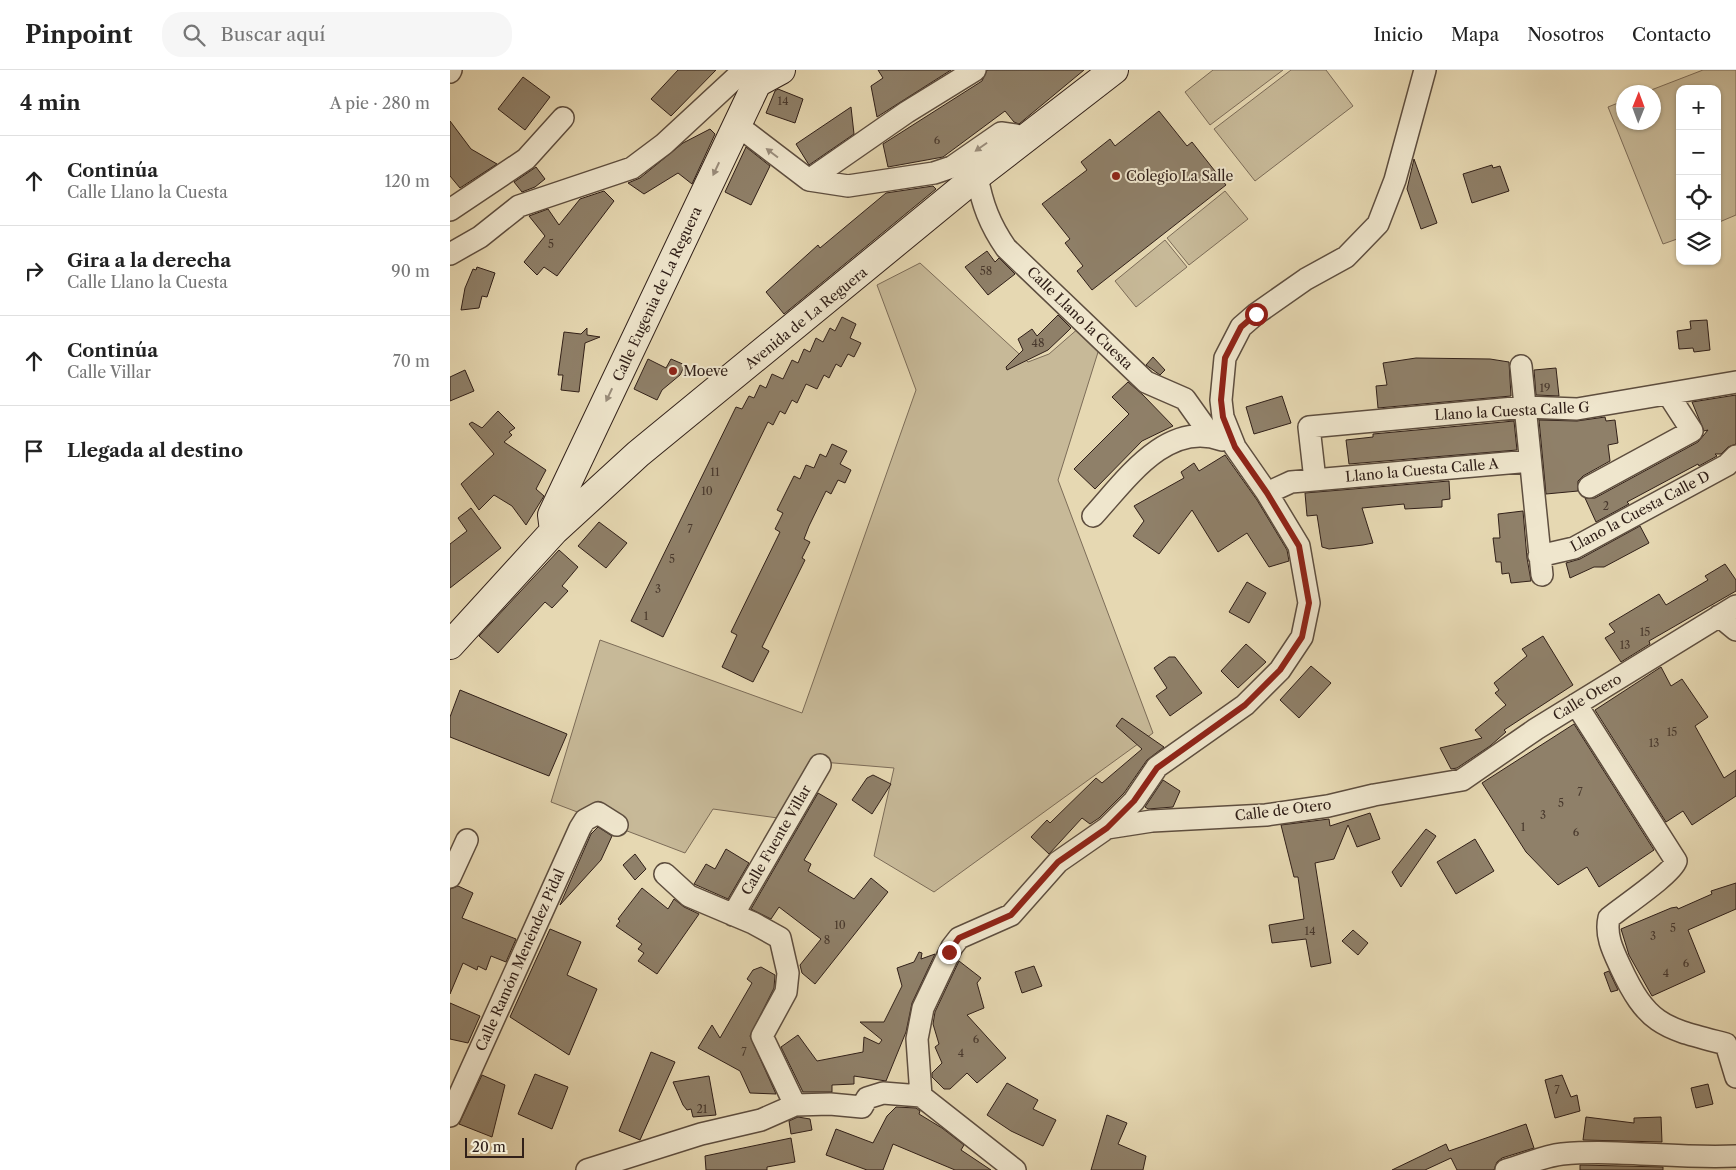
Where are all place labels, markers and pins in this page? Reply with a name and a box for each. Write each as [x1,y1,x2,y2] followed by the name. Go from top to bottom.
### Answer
[1126,167,1233,185] place label: Colegio La Salle
[1110,170,1122,182] marker: Colegio La Salle
[683,362,728,380] place label: Moeve
[667,365,679,377] marker: Moeve

